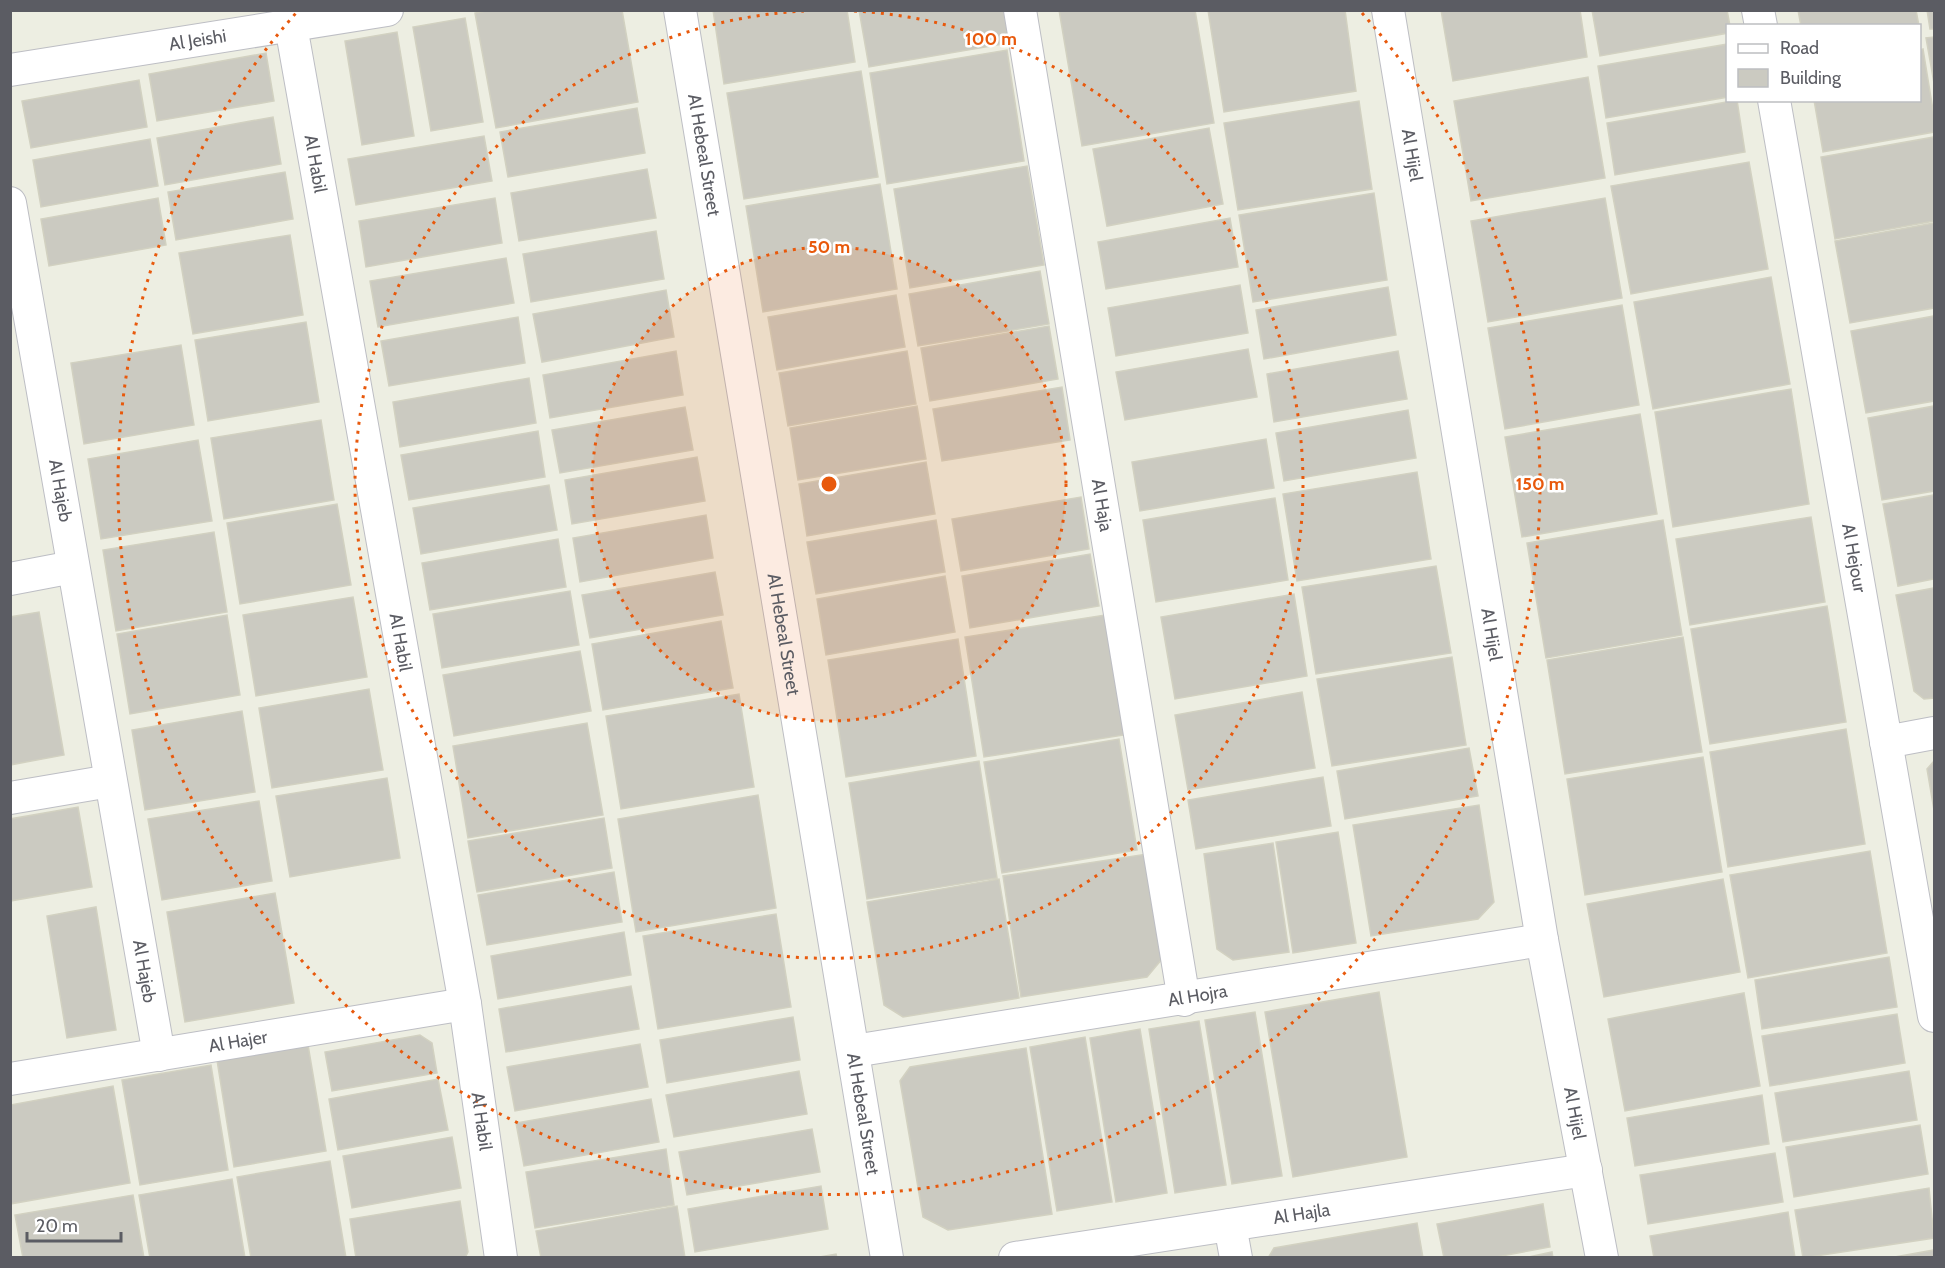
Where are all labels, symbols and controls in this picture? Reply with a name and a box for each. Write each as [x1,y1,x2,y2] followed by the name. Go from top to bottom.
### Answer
[1726,24,1921,102] legend
[167,25,228,56] street label: Al Jeishi
[965,28,1017,50] text: 100 m
[1780,37,1819,59] text: Road
[1780,67,1842,89] text: Building
[683,92,725,218] street label: Al Hebeal Street
[1397,127,1427,184] street label: Al Hijel
[300,133,332,195] street label: Al Habil
[808,236,850,258] text: 50 m
[44,457,77,524] street label: Al Hajeb
[1516,473,1564,495] text: 150 m
[819,474,839,494] centre of rings
[1087,477,1117,534] street label: Al Haja
[1837,522,1871,595] street label: Al Hejour
[763,572,805,697] street label: Al Hebeal Street
[1476,607,1507,663] street label: Al Hijel
[385,612,417,674] street label: Al Habil
[128,938,161,1005] street label: Al Hajeb
[1166,980,1229,1011] street label: Al Hojra
[207,1026,269,1057] street label: Al Hajer
[842,1051,884,1177] street label: Al Hebeal Street
[1559,1085,1591,1142] street label: Al Hijel
[467,1091,497,1153] street label: Al Habil
[1272,1199,1332,1229] street label: Al Hajla
[27,1205,122,1243] scale bar
[36,1215,78,1237] text: 20 m

